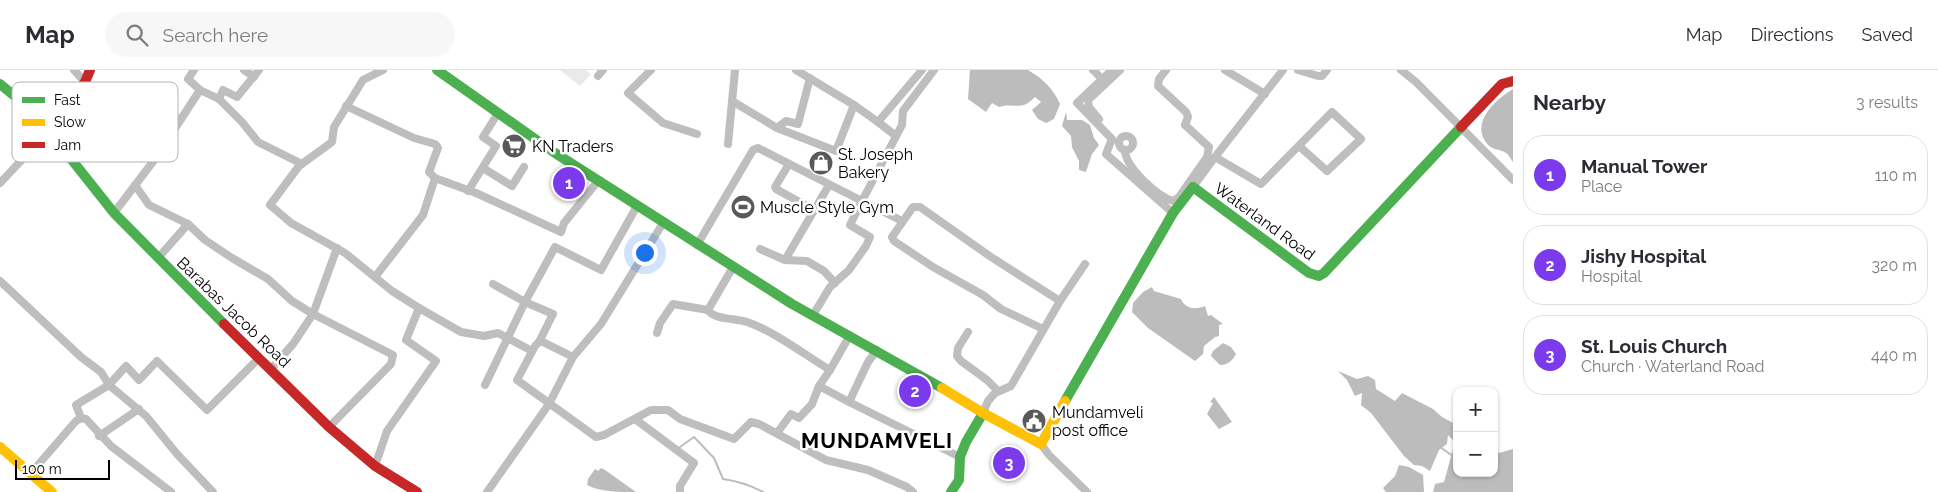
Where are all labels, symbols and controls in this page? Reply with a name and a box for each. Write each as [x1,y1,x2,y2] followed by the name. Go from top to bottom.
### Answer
[105,12,455,57] search box
[25,20,75,49] text: Map
[123,21,151,49] icon: search
[163,24,268,46] text: Search here
[1686,24,1722,45] text: Map
[1750,24,1834,45] text: Directions
[1862,24,1913,45] text: Saved
[12,82,178,162] legend
[1533,90,1606,115] text: Nearby
[54,92,81,108] text: Fast
[1856,93,1918,112] text: 3 results
[54,114,86,130] text: Slow
[501,133,527,159] supermarket icon: KN Traders
[54,137,81,153] text: Jam
[532,137,614,156] place label: KN Traders
[838,145,913,182] place label: St. Joseph Bakery
[808,150,834,176] shop icon: St. Joseph Bakery
[1581,155,1707,177] text: Manual Tower
[553,164,585,202] pin: 1
[1546,166,1554,185] text: 1
[1875,166,1917,185] text: 110 m
[1581,177,1622,196] text: Place
[1211,179,1319,264] street label: Waterland Road
[730,194,756,220] sports icon: Muscle Style Gym
[760,198,894,217] place label: Muscle Style Gym
[632,240,658,266] your location
[1581,245,1706,267] text: Jishy Hospital
[173,253,294,371] street label: Barabas Jacob Road
[1545,256,1555,275] text: 2
[1872,256,1917,275] text: 320 m
[1581,267,1642,286] text: Hospital
[1581,335,1727,357] text: St. Louis Church
[1546,346,1554,365] text: 3
[1871,346,1917,365] text: 440 m
[1581,357,1765,376] text: Church · Waterland Road
[899,372,931,410] pin: 2
[1453,387,1498,477] map controls
[1453,387,1498,432] button: +
[1052,403,1144,440] place label: Mundamveli post office
[1021,408,1047,434] public building icon: Mundamveli post office
[801,428,953,453] district label: MUNDAMVELI
[1453,432,1498,477] button: −
[993,444,1025,482] pin: 3
[15,457,110,480] scale bar
[22,461,62,477] text: 100 m

